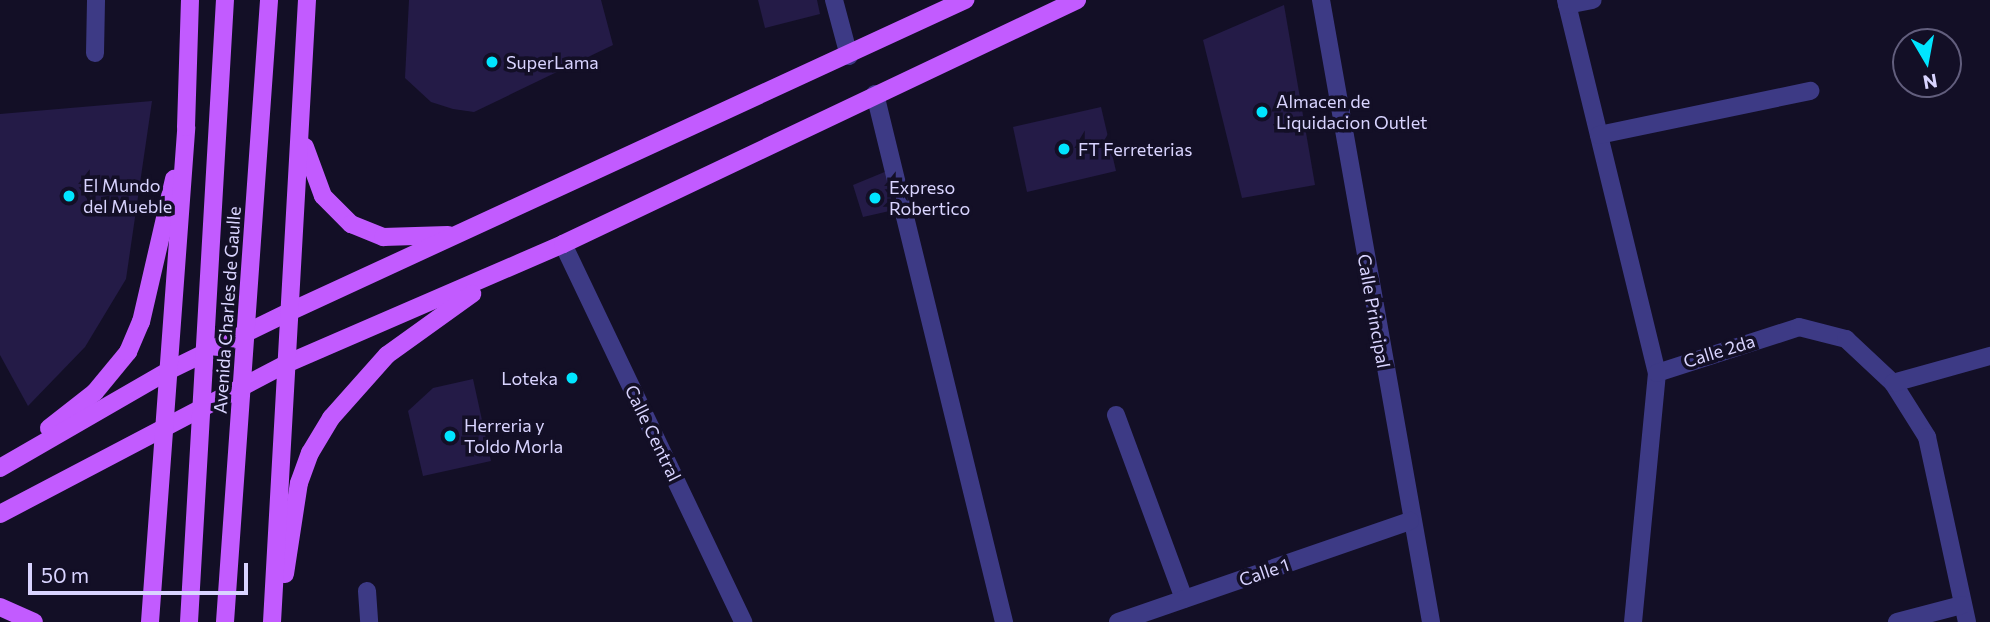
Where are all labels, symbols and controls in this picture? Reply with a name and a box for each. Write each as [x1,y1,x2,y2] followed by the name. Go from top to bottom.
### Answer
[1892,28,1962,98] north arrow
[506,51,599,73] place label: SuperLama
[484,54,500,70] marker: SuperLama
[1921,70,1939,95] text: N
[1276,91,1427,134] place label: Almacen de Liquidacion Outlet
[1254,104,1270,120] marker: Almacen de Liquidacion Outlet
[1078,138,1192,160] place label: FT Ferreterias
[1056,141,1072,157] marker: FT Ferreterias
[83,175,172,218] place label: El Mundo del Mueble
[889,177,970,220] place label: Expreso Robertico
[61,188,77,204] marker: El Mundo del Mueble
[867,190,883,206] marker: Expreso Robertico
[209,206,245,414] street label: Avenida Charles de Gaulle
[1353,252,1395,370] street label: Calle Principal
[1681,330,1757,372] street label: Calle 2da
[501,367,558,389] place label: Loteka
[564,370,580,386] marker: Loteka
[620,381,686,485] street label: Calle Central
[464,415,563,458] place label: Herreria y Toldo Morla
[442,428,458,444] marker: Herreria y Toldo Morla
[32,548,252,592] scale bar
[1236,553,1292,591] street label: Calle 1
[41,562,89,587] text: 50 m

